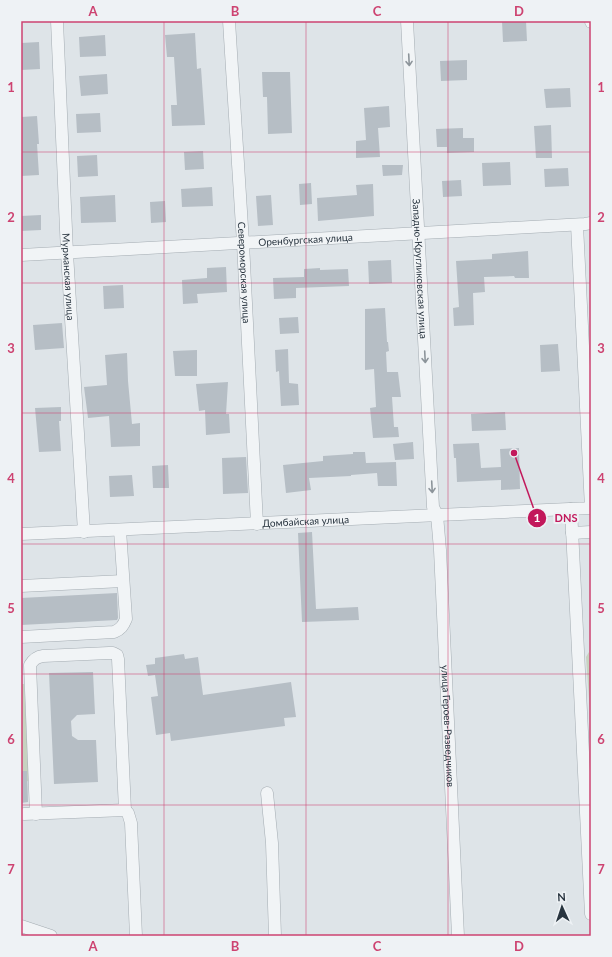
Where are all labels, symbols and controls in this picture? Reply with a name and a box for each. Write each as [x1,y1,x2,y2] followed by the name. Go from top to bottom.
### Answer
[87,3,98,19] text: A
[231,3,240,19] text: B
[373,3,382,19] text: C
[514,3,524,19] text: D
[405,53,413,66] one-way arrow
[7,79,15,95] text: 1
[597,79,605,95] text: 1
[411,198,430,339] street label: Западно-Кругликовская улица
[7,209,15,225] text: 2
[597,209,605,225] text: 2
[236,221,253,324] street label: Североморская улица
[258,231,353,248] street label: Оренбургская улица
[60,233,77,321] street label: Мурманская улица
[7,340,15,356] text: 3
[597,340,605,356] text: 3
[422,351,429,364] one-way arrow
[7,470,15,486] text: 4
[597,470,605,486] text: 4
[429,480,436,493] one-way arrow
[527,507,586,530] callout: DNS
[534,510,541,525] text: 1
[555,511,577,524] text: DNS
[262,513,349,529] street label: Домбайская улица
[7,600,15,616] text: 5
[597,600,605,616] text: 5
[439,665,457,787] street label: улица Героев-Разведчиков
[7,731,15,747] text: 6
[597,731,605,747] text: 6
[7,861,15,877] text: 7
[597,861,605,877] text: 7
[542,887,582,927] north arrow
[557,890,566,903] text: N
[87,938,98,954] text: A
[231,938,240,954] text: B
[373,938,382,954] text: C
[514,938,524,954] text: D

